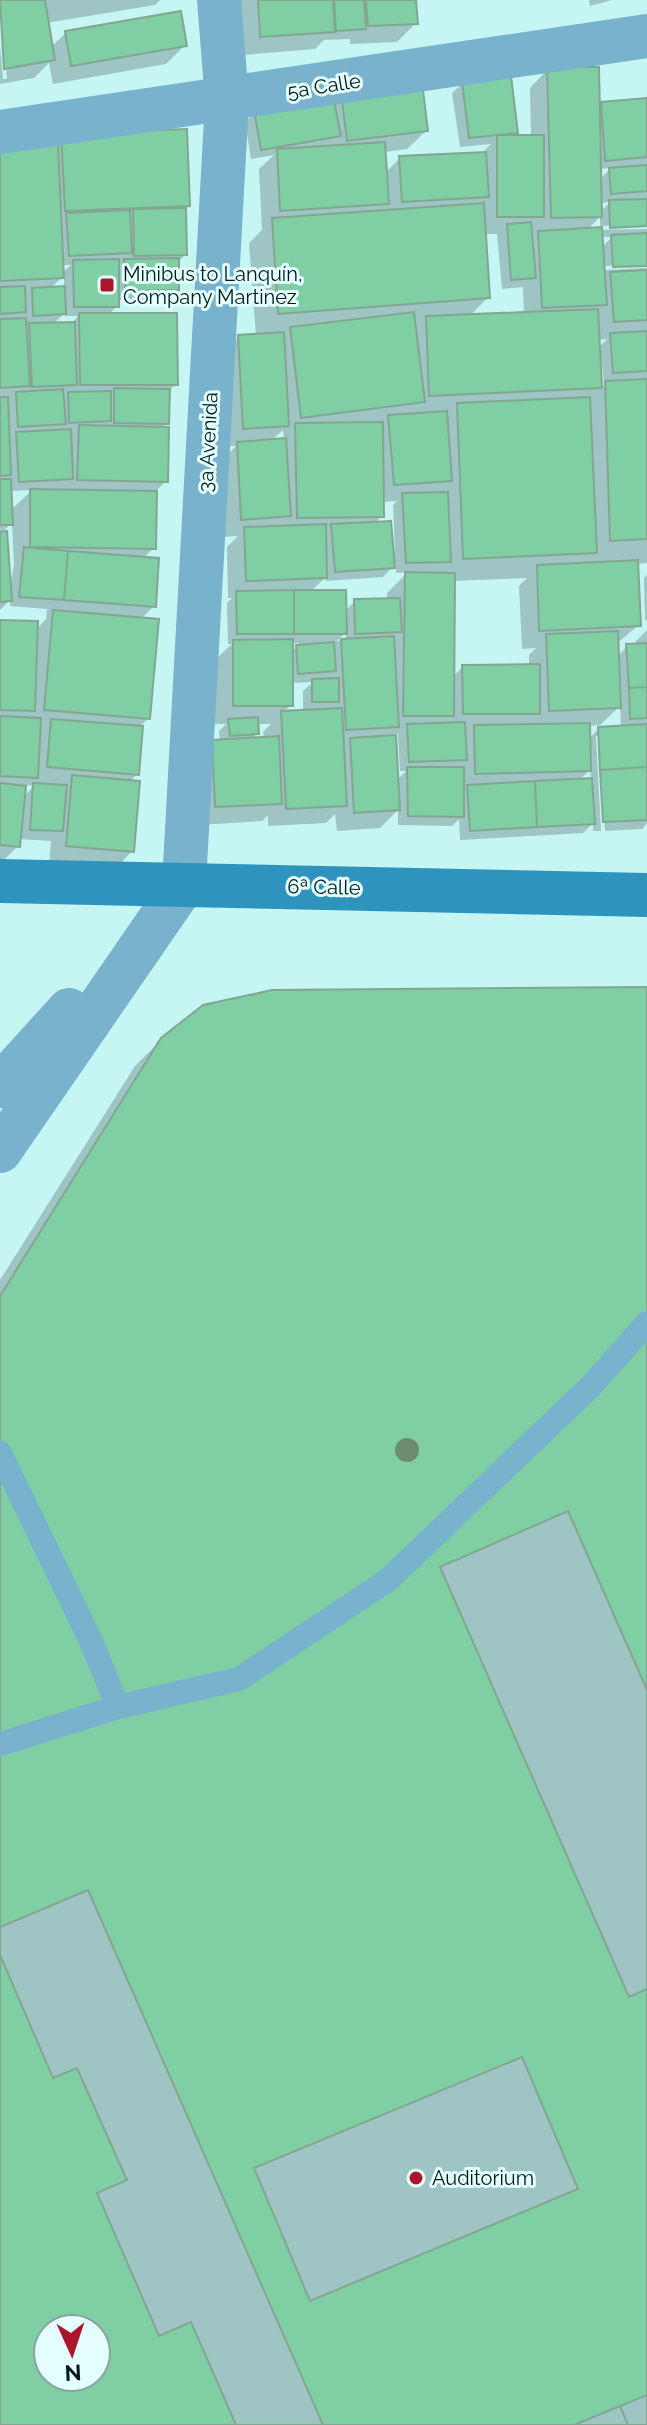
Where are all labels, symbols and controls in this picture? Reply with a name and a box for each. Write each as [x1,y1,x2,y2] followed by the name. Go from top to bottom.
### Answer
[286,68,363,104] street label: 5a Calle
[123,262,302,309] place label: Minibus to Lanquín, Company Martinez
[98,276,116,294] marker: Minibus to Lanquín, Company Martinez
[193,391,223,493] street label: 3a Avenida
[287,874,361,900] street label: 6ª Calle
[432,2166,534,2190] place label: Auditorium
[407,2169,425,2187] marker: Auditorium
[32,2313,112,2393] north arrow
[64,2360,82,2386] text: N

